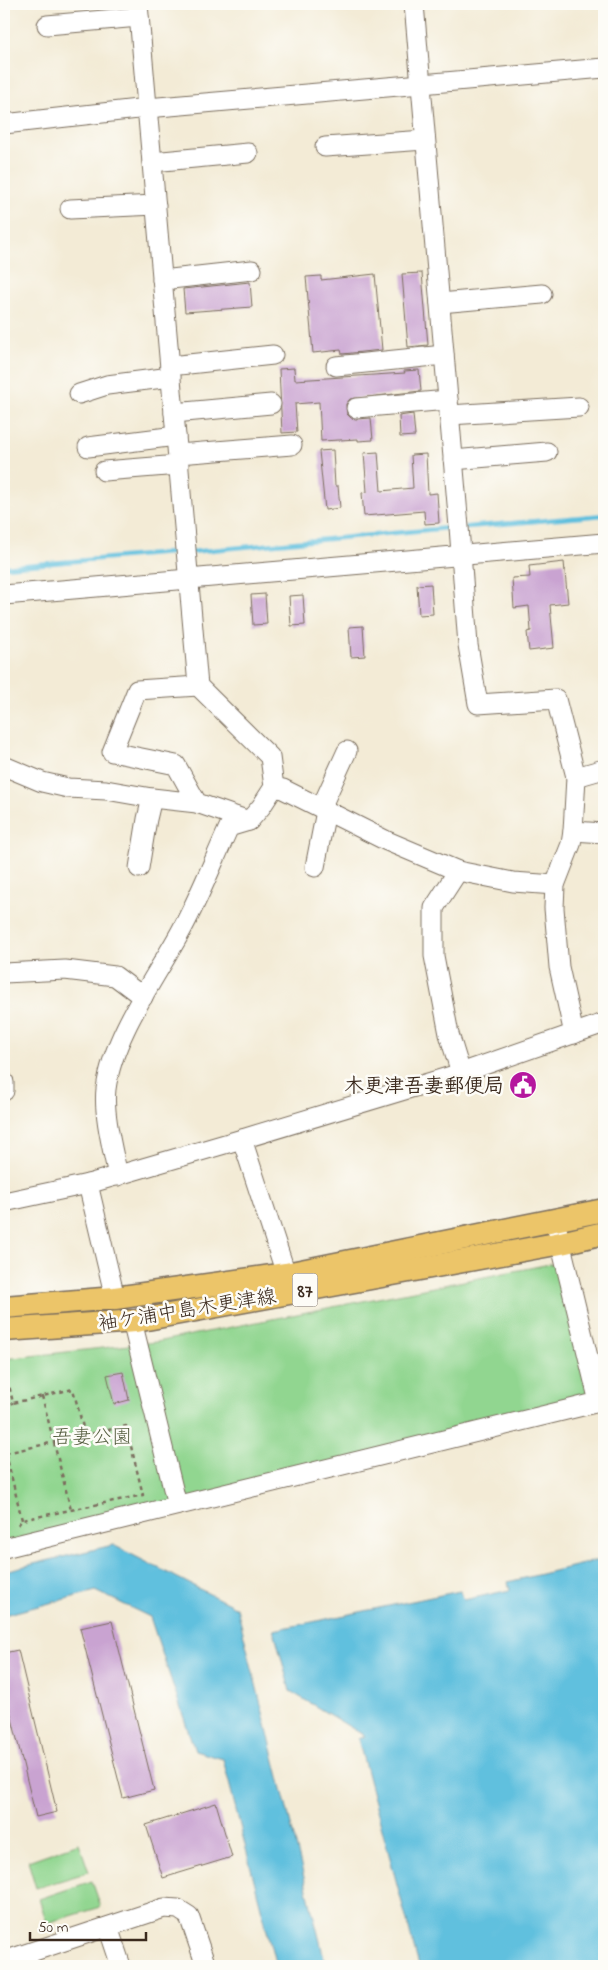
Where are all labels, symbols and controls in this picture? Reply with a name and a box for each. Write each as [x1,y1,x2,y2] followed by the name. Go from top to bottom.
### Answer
[508,1070,538,1100] public building icon: 木更津吾妻郵便局
[344,1073,504,1102] place label: 木更津吾妻郵便局
[292,1274,318,1306] road number: 87
[96,1283,279,1340] street label: 袖ケ浦中島木更津線
[52,1424,132,1453] park label: 吾妻公園
[30,1910,146,1942] scale bar
[38,1917,69,1939] text: 50 m

